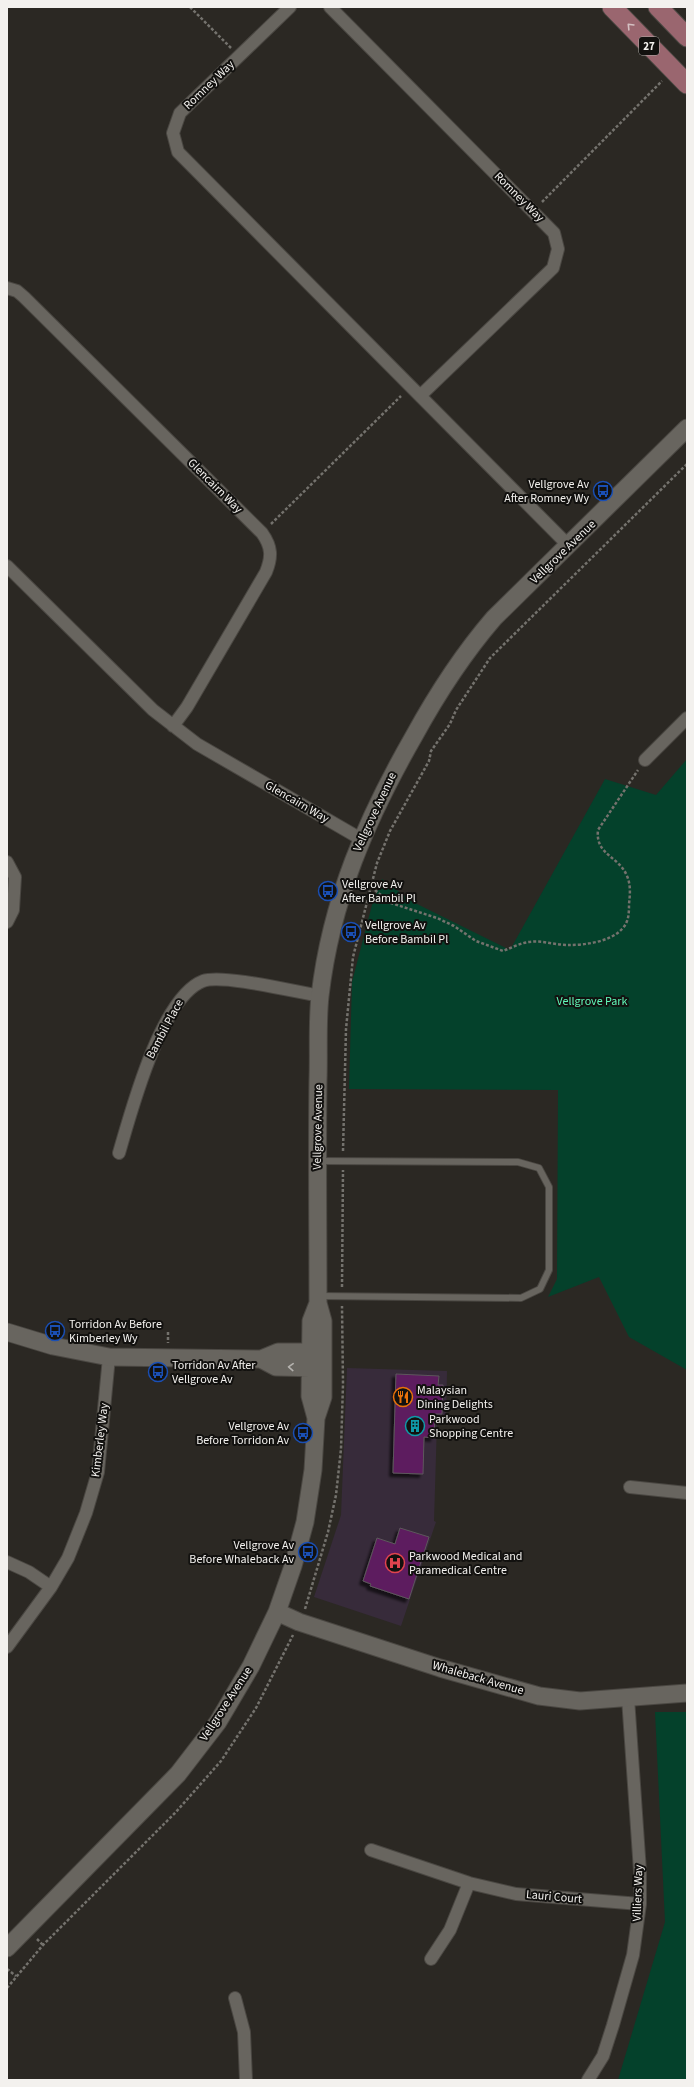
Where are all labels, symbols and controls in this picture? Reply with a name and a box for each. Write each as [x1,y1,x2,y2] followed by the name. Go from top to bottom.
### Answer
[627,23,635,31] one-way arrow
[639,37,659,55] road number: 27
[180,56,238,114] street label: Romney Way
[490,168,548,226] street label: Romney Way
[184,455,247,518] street label: Glencairn Way
[504,476,589,507] place label: Vellgrove Av After Romney Wy
[592,480,614,502] bus stop icon: Vellgrove Av After Romney Wy
[526,516,600,588] street label: Vellgrove Avenue
[349,770,401,854] street label: Vellgrove Avenue
[262,777,332,827] street label: Glencairn Way
[342,876,416,907] place label: Vellgrove Av After Bambil Pl
[317,880,339,902] bus stop icon: Vellgrove Av After Bambil Pl
[365,917,448,948] place label: Vellgrove Av Before Bambil Pl
[340,921,362,943] bus stop icon: Vellgrove Av Before Bambil Pl
[557,993,628,1010] park label: Vellgrove Park
[142,996,188,1062] street label: Bambil Place
[309,1084,327,1170] street label: Vellgrove Avenue
[69,1316,162,1347] place label: Torridon Av Before Kimberley Wy
[44,1320,66,1342] bus stop icon: Torridon Av Before Kimberley Wy
[172,1357,256,1388] place label: Torridon Av After Vellgrove Av
[147,1361,169,1383] bus stop icon: Torridon Av After Vellgrove Av
[288,1363,294,1372] one-way arrow
[417,1382,493,1413] place label: Malaysian Dining Delights
[392,1386,414,1408] restaurant icon: Malaysian Dining Delights
[87,1402,113,1478] street label: Kimberley Way
[429,1411,513,1442] place label: Parkwood Shopping Centre
[404,1415,426,1437] building icon: Parkwood Shopping Centre
[196,1418,289,1449] place label: Vellgrove Av Before Torridon Av
[292,1422,314,1444] bus stop icon: Vellgrove Av Before Torridon Av
[189,1537,294,1568] place label: Vellgrove Av Before Whaleback Av
[297,1541,319,1563] bus stop icon: Vellgrove Av Before Whaleback Av
[409,1548,523,1579] place label: Parkwood Medical and Paramedical Centre
[384,1552,406,1574] hospital icon: Parkwood Medical and Paramedical Centre
[430,1657,526,1699] street label: Whaleback Avenue
[196,1663,256,1744] street label: Vellgrove Avenue
[629,1864,647,1922] street label: Villiers Way
[525,1886,583,1908] street label: Lauri Court

